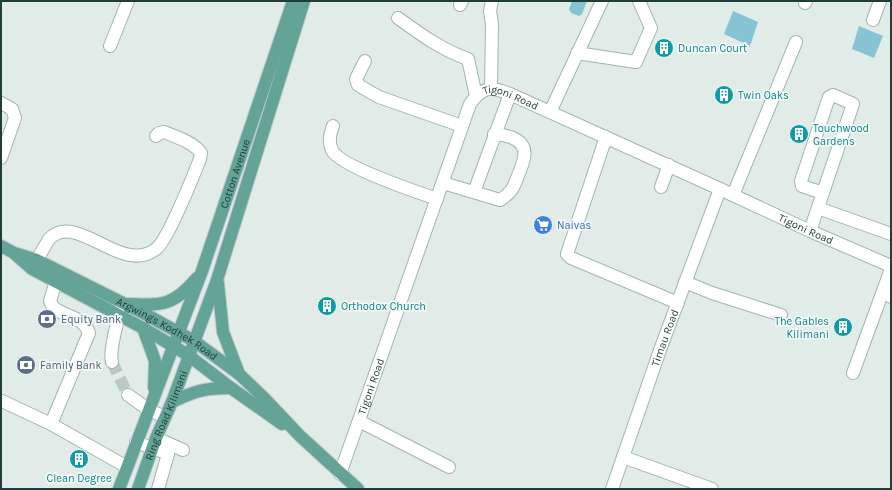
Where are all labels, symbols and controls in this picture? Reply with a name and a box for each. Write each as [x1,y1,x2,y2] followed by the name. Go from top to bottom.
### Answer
[653,37,675,59] building icon: Duncan Court
[678,42,747,55] place label: Duncan Court
[481,83,540,113] street label: Tigoni Road
[713,84,735,106] building icon: Twin Oaks
[738,89,789,102] place label: Twin Oaks
[813,122,869,148] place label: Touchwood Gardens
[788,123,810,145] building icon: Touchwood Gardens
[218,137,253,210] street label: Cotton Avenue
[776,211,835,247] street label: Tigoni Road
[532,214,554,236] supermarket icon: Naivas
[557,219,591,232] place label: Naivas
[114,295,220,363] street label: Argwings Kodhek Road
[316,295,338,317] building icon: Orthodox Church
[341,300,426,313] place label: Orthodox Church
[36,308,58,330] bank icon: Equity Bank
[649,308,682,368] street label: Timau Road
[61,313,121,326] place label: Equity Bank
[774,315,829,341] place label: The Gables Kilimani
[832,316,854,338] building icon: The Gables Kilimani
[15,354,37,376] bank icon: Family Bank
[355,356,387,416] street label: Tigoni Road
[40,359,102,372] place label: Family Bank
[143,368,190,462] street label: Ring Road Kilimani
[68,448,90,470] building icon: Clean Degree
[46,472,112,485] place label: Clean Degree

